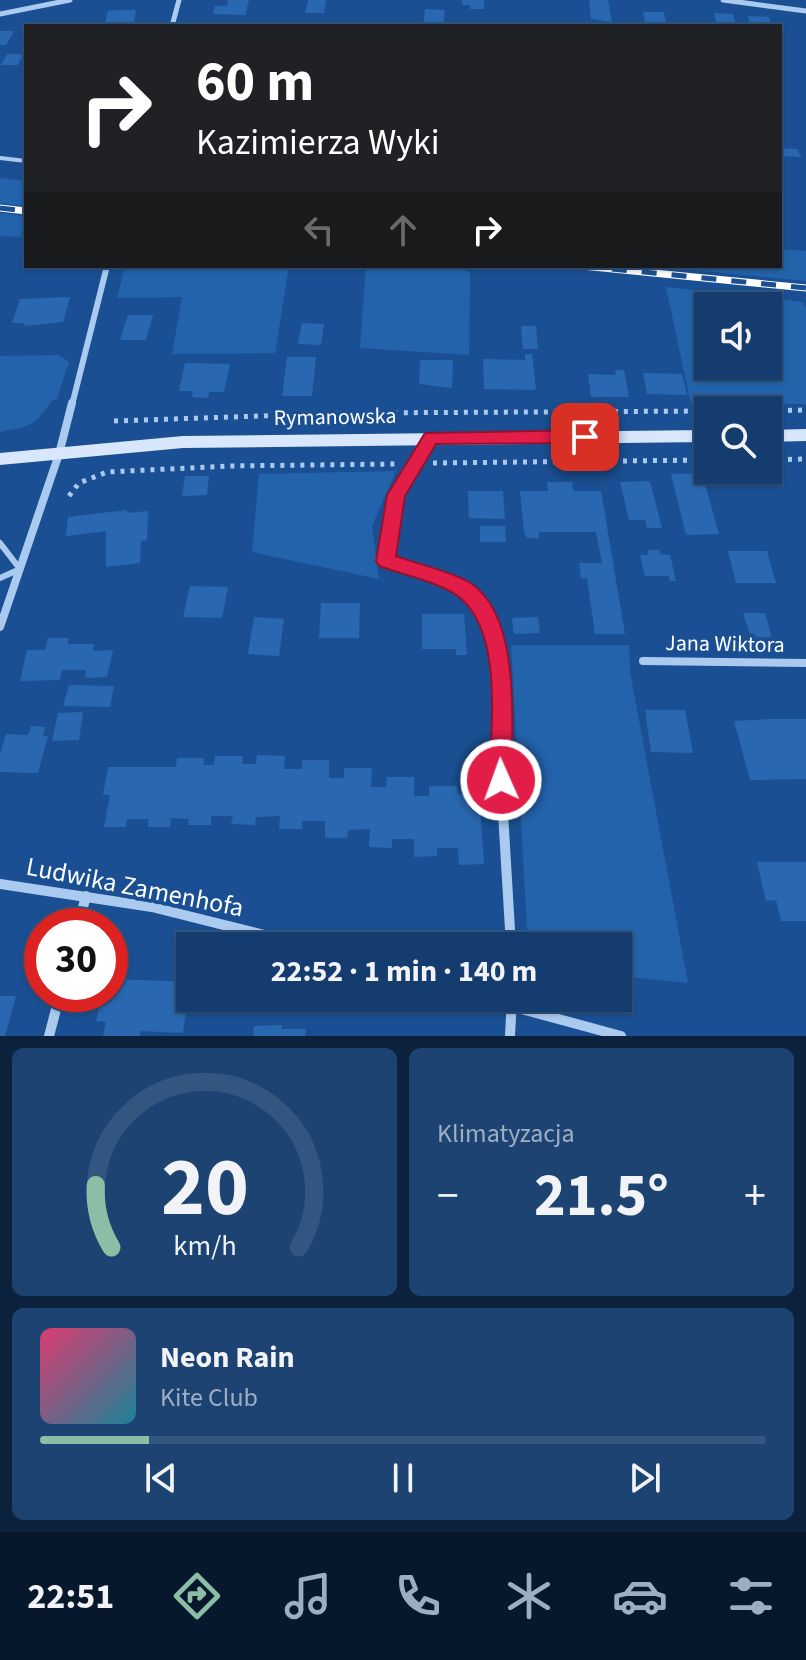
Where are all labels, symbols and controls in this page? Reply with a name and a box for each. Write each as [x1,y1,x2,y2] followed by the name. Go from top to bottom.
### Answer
[196,43,314,122] text: 60 m
[64,56,168,160] icon: right
[196,117,440,168] text: Kazimierza Wyki
[297,208,341,252] icon: left
[381,208,425,252] icon: ahead
[465,208,509,252] icon: right
[694,292,782,484] map controls
[694,292,782,380] button: sound
[694,396,782,484] button: search
[273,400,397,434] street label: Rymanowska
[551,403,619,471] pin
[563,415,607,459] icon: arrive
[665,627,785,661] street label: Jana Wiktora
[459,738,543,822] position arrow
[23,848,247,926] street label: Ludwika Zamenhofa
[24,908,128,1012] speed limit sign: 30
[271,950,537,993] text: 22:52 · 1 min · 140 m
[437,1115,575,1152] text: Klimatyzacja
[161,1129,248,1247] text: 20
[534,1154,669,1239] text: 21.5°
[437,1165,459,1228] text: −
[744,1165,766,1228] text: +
[173,1226,236,1266] text: km/h
[160,1336,295,1379] text: Neon Rain
[160,1379,258,1416] text: Kite Club
[139,1456,183,1500] icon: previous
[381,1456,425,1500] icon: pause
[623,1456,667,1500] icon: next
[169,1568,225,1624] icon: directions
[280,1568,336,1624] icon: music
[390,1568,446,1624] icon: phone
[501,1568,557,1624] icon: climate
[612,1568,668,1624] icon: car
[723,1568,779,1624] icon: filters
[27,1571,114,1622] text: 22:51

